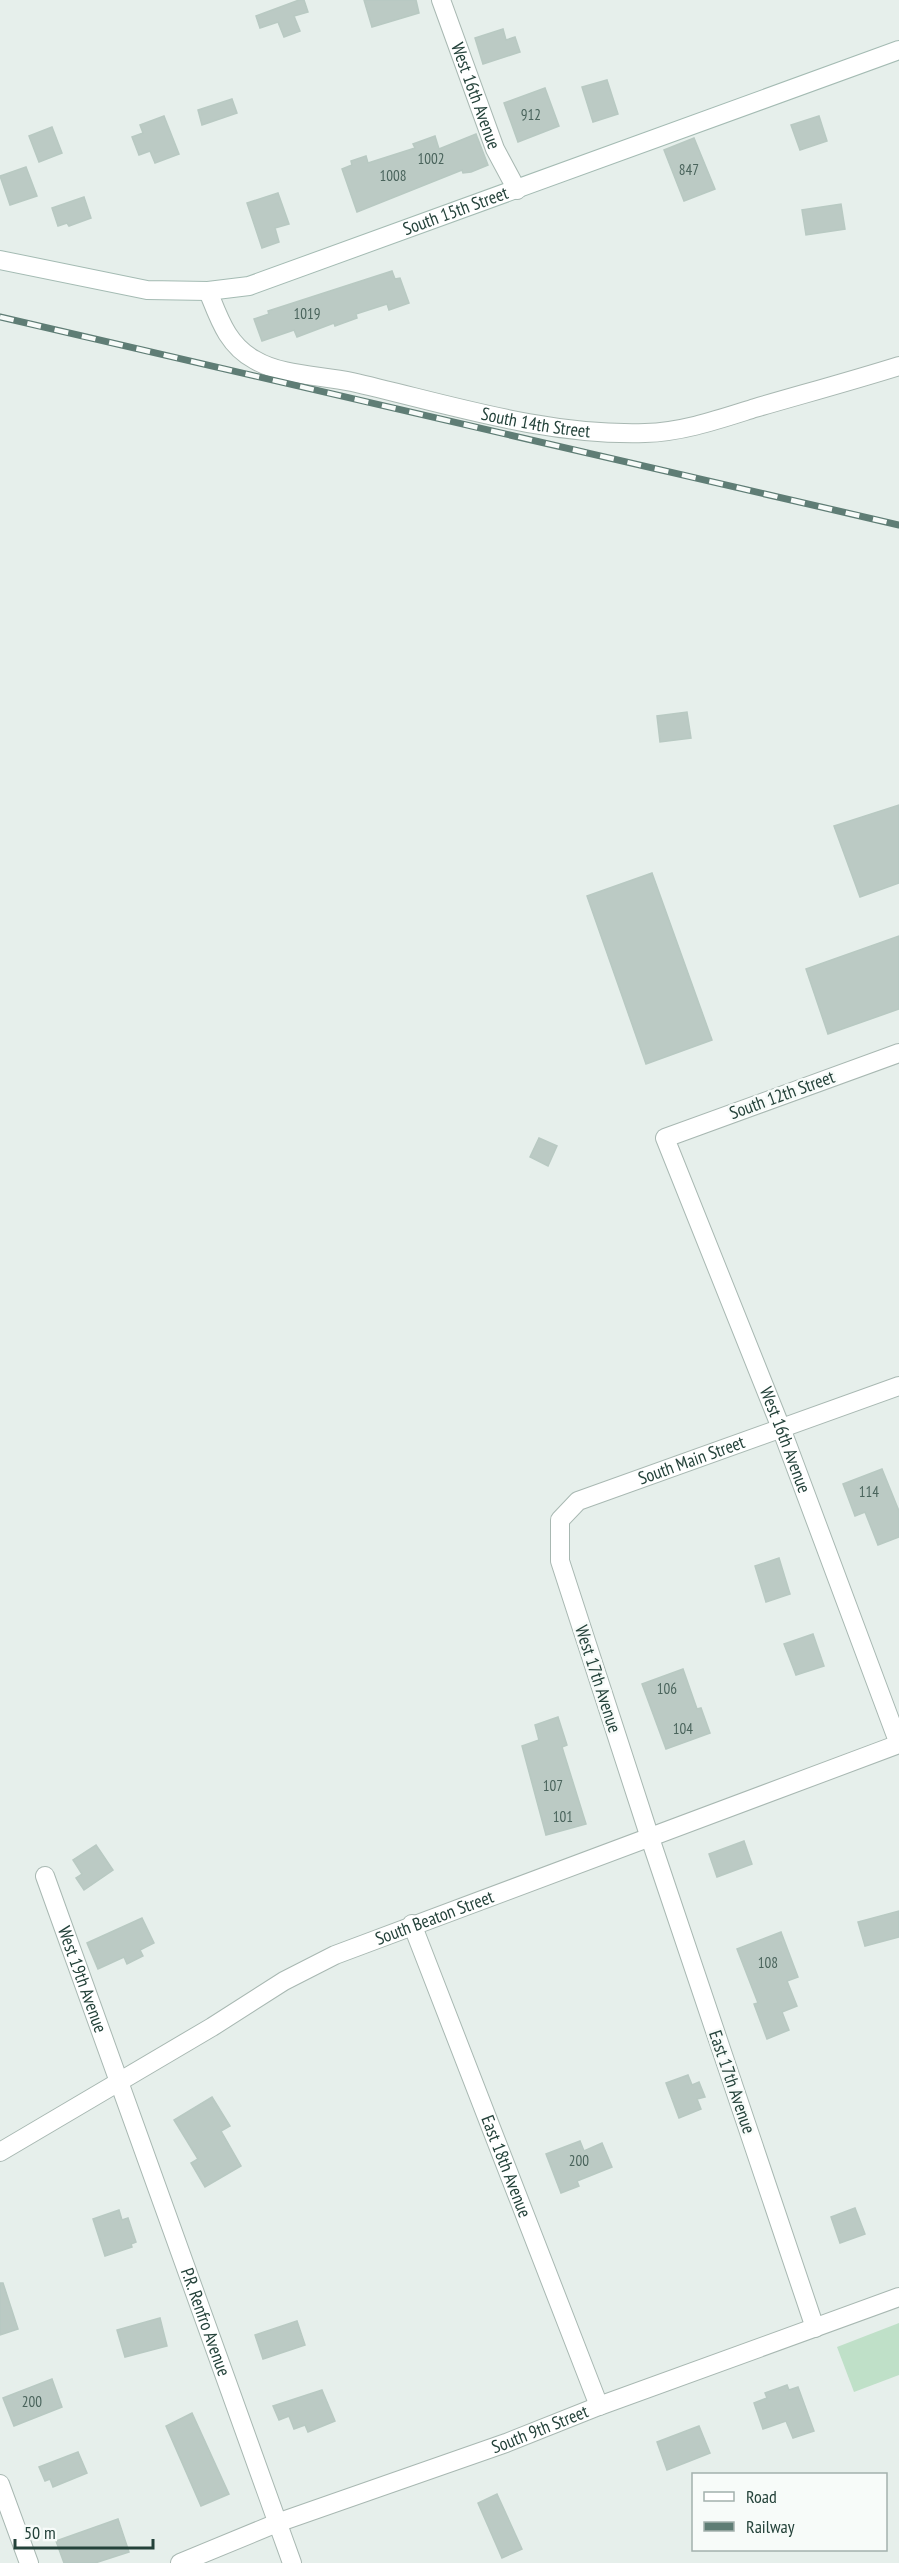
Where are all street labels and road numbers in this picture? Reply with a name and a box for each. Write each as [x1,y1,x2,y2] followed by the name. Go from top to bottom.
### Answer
[446,39,506,152] street label: West 16th Avenue
[400,181,511,240] street label: South 15th Street
[479,402,591,442] street label: South 14th Street
[726,1065,838,1124] street label: South 12th Street
[755,1383,816,1496] street label: West 16th Avenue
[635,1430,748,1490] street label: South Main Street
[570,1622,627,1735] street label: West 17th Avenue
[372,1885,497,1950] street label: South Beaton Street
[53,1923,112,2036] street label: West 19th Avenue
[704,2027,761,2136] street label: East 17th Avenue
[476,2112,537,2221] street label: East 18th Avenue
[176,2265,236,2379] street label: P.R. Renfro Avenue
[488,2399,591,2458] street label: South 9th Street

